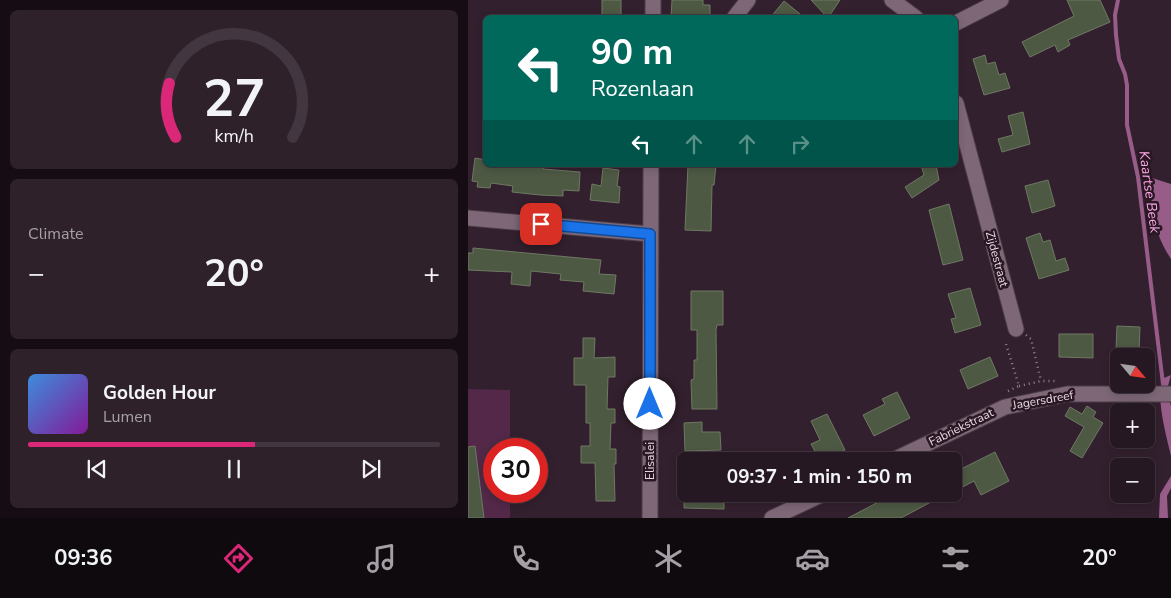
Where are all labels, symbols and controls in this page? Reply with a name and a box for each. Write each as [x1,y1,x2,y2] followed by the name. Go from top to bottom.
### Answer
[591,29,673,76] text: 90 m
[508,35,573,100] icon: left
[203,63,265,134] text: 27
[591,74,694,104] text: Rozenlaan
[214,124,254,148] text: km/h
[627,130,655,158] icon: left
[680,130,708,158] icon: ahead
[733,130,761,158] icon: ahead
[786,130,814,158] icon: right
[1134,150,1165,235] water label: Kaartse Beek
[520,203,562,245] pin
[527,210,555,238] icon: arrive
[28,223,83,245] text: Climate
[982,229,1012,289] street label: Zijdestraat
[204,248,264,299] text: 20°
[28,255,45,293] text: −
[423,255,440,293] text: +
[1110,348,1156,392] north arrow
[1110,348,1155,503] map controls
[623,377,675,429] position arrow
[103,380,216,406] text: Golden Hour
[1010,387,1076,413] street label: Jagersdreef
[1110,403,1155,448] button: +
[926,404,997,450] street label: Fabriekstraat
[103,406,152,428] text: Lumen
[483,438,548,503] speed limit sign: 30
[642,442,658,480] street label: Elisalei
[83,455,111,483] icon: previous
[220,455,248,483] icon: pause
[357,455,385,483] icon: next
[1110,458,1155,503] button: −
[727,464,912,490] text: 09:37 · 1 min · 150 m
[221,541,256,576] icon: directions
[364,541,399,576] icon: music
[508,541,543,576] icon: phone
[651,541,686,576] icon: climate
[795,541,830,576] icon: car
[938,541,973,576] icon: filters
[54,543,113,573] text: 09:36
[1082,543,1117,573] text: 20°

